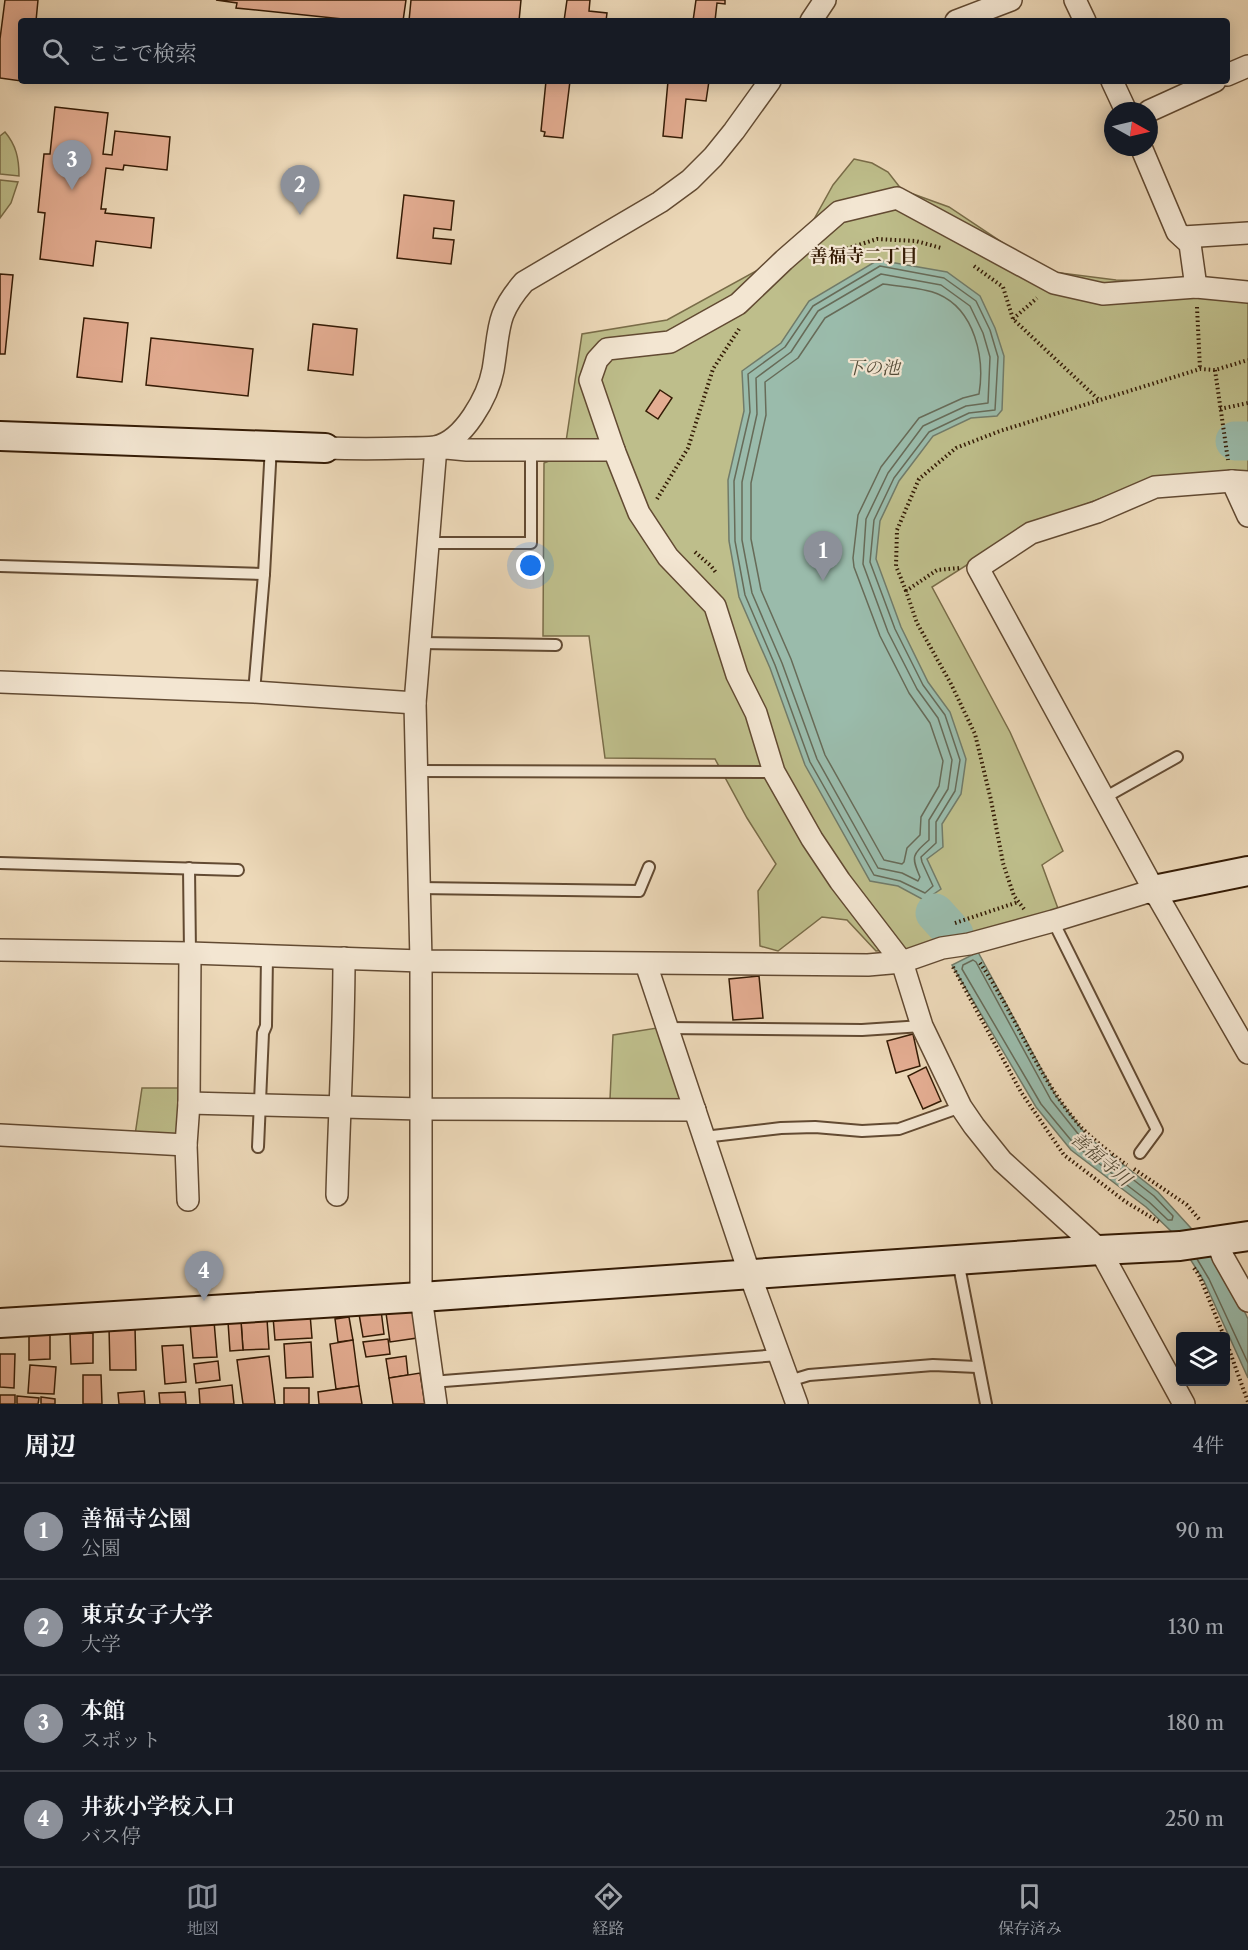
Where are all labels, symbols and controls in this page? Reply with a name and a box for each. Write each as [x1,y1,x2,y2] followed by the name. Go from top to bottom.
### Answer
[18,18,1230,84] search box
[39,35,72,68] icon: search
[87,40,197,67] text: ここで検索
[1104,102,1158,156] north arrow
[52,140,92,190] pin: 3
[280,166,320,215] pin: 2
[810,245,918,267] district label: 善福寺二丁目
[846,357,902,379] water label: 下の池
[804,532,842,581] pin: 1
[516,551,545,580] your location
[1066,1127,1137,1192] water label: 善福寺川
[184,1252,224,1301] pin: 4
[1176,1332,1230,1386] map controls
[1176,1332,1230,1386] button: layers
[24,1430,76,1462] text: 周辺
[1192,1433,1224,1457] text: 4件
[81,1505,191,1532] text: 善福寺公園
[39,1519,48,1543] text: 1
[1176,1519,1224,1543] text: 90 m
[81,1536,121,1560] text: 公園
[81,1601,213,1628] text: 東京女子大学
[38,1615,49,1639] text: 2
[1168,1615,1224,1639] text: 130 m
[81,1632,121,1656] text: 大学
[81,1697,125,1724] text: 本館
[38,1711,49,1735] text: 3
[1167,1711,1224,1735] text: 180 m
[81,1728,161,1752] text: スポット
[81,1793,235,1820] text: 井荻小学校入口
[38,1807,49,1831] text: 4
[1165,1807,1224,1831] text: 250 m
[81,1824,141,1848] text: バス停
[186,1880,219,1939] tab: 地図
[592,1880,625,1939] tab: 経路
[998,1880,1062,1939] tab: 保存済み

